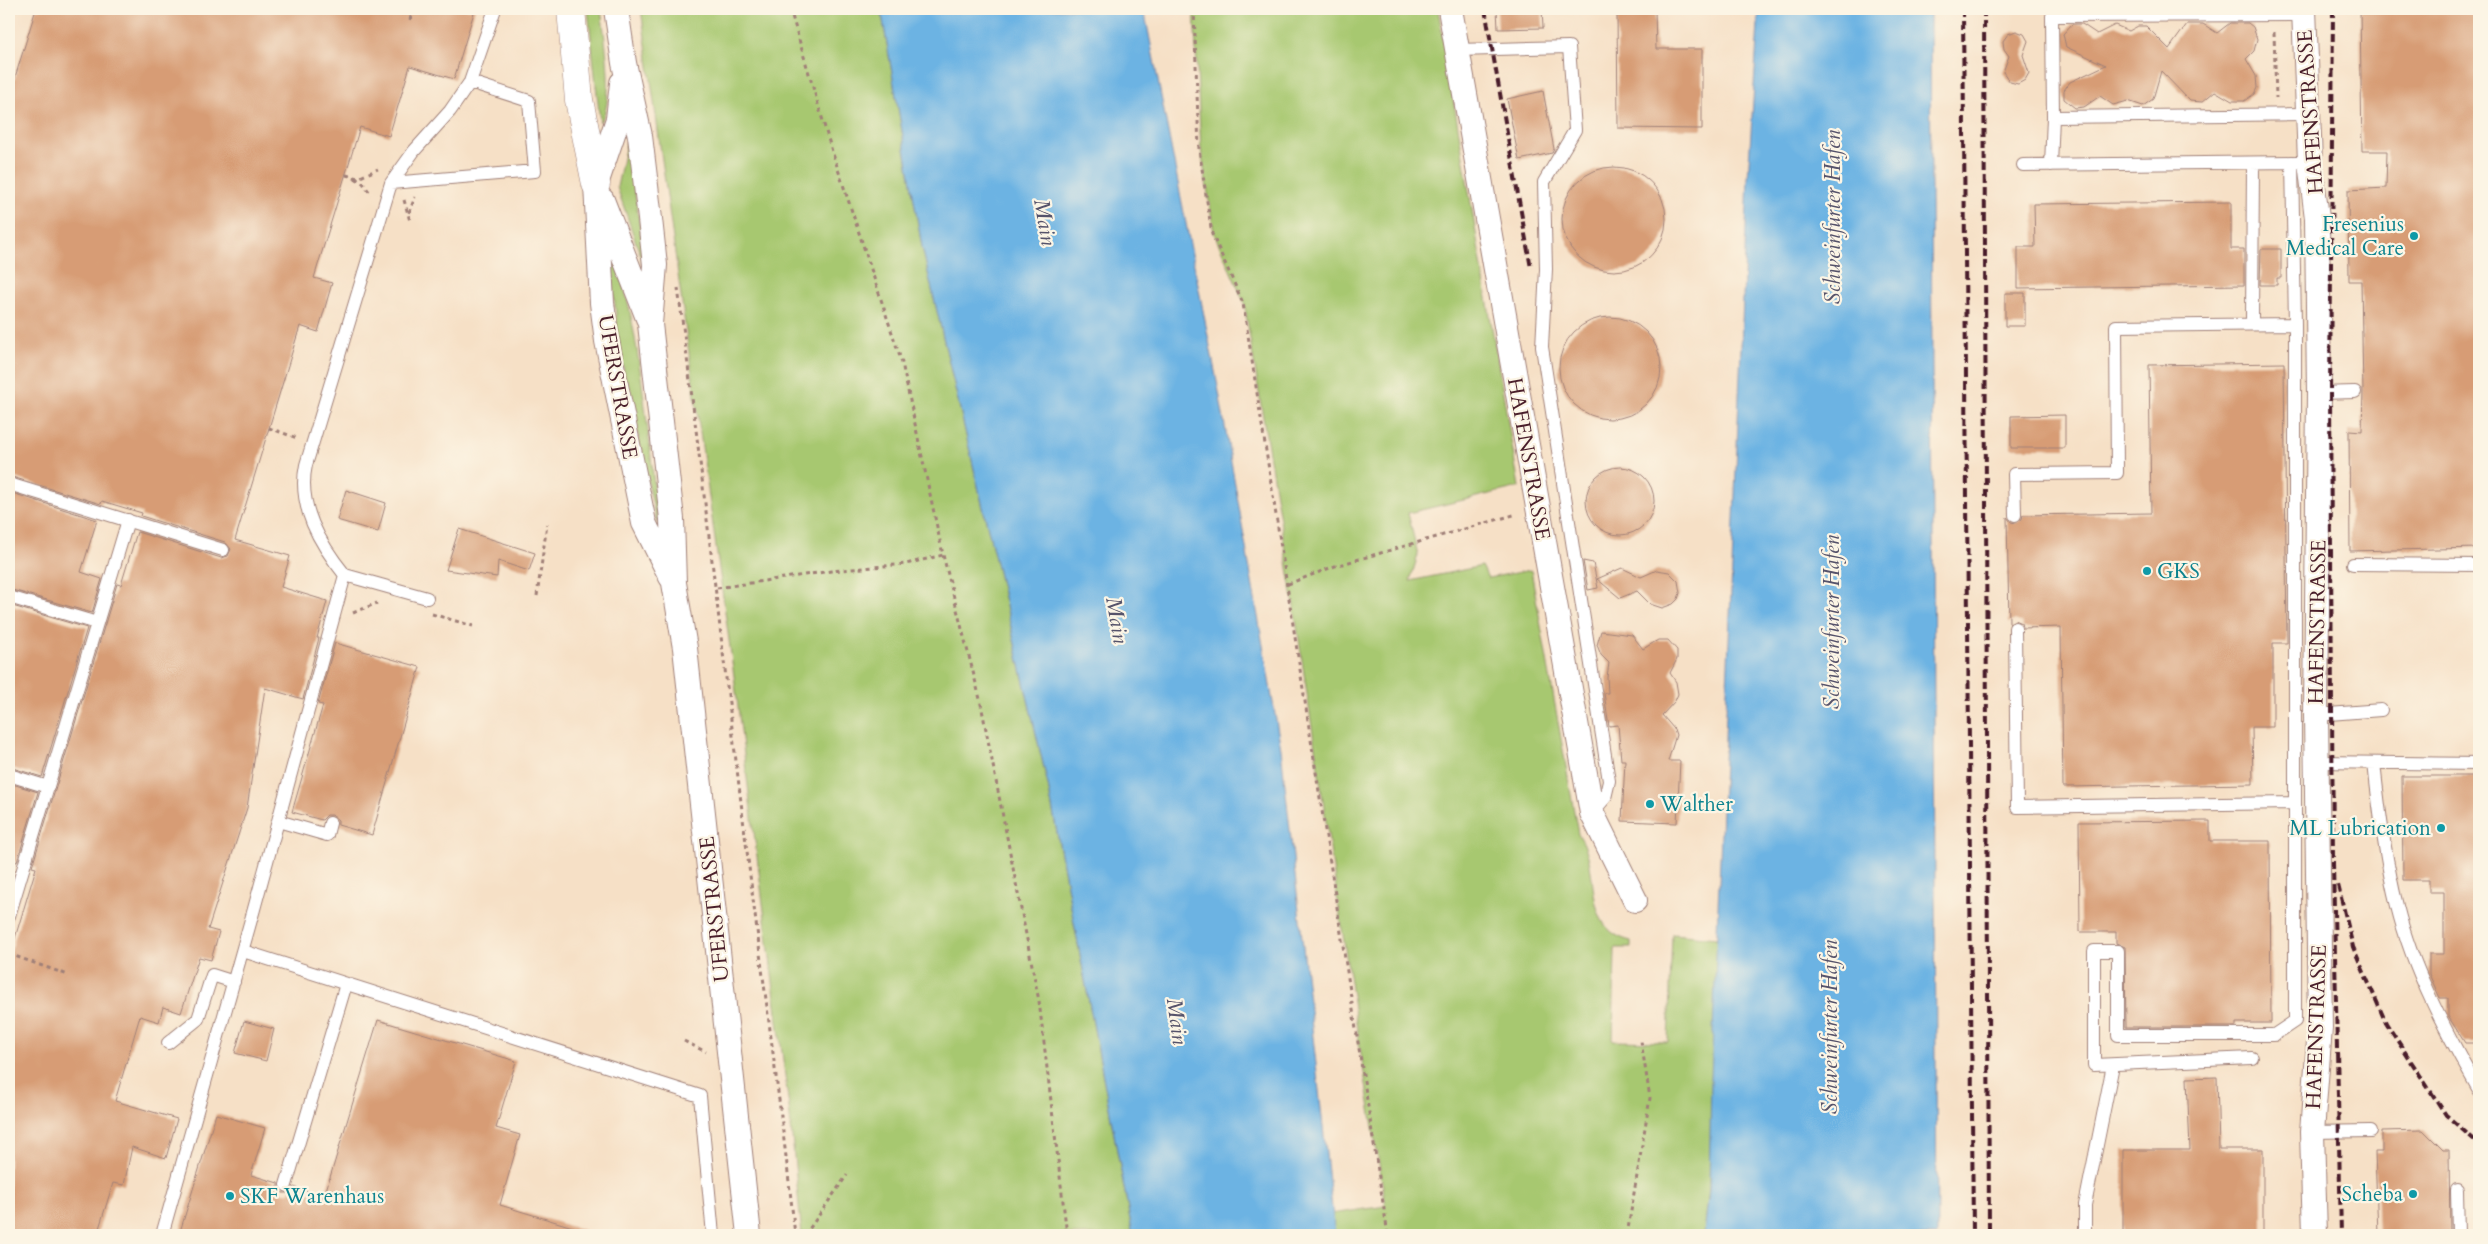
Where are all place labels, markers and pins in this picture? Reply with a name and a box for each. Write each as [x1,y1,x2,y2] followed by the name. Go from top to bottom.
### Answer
[2286,210,2404,263] place label: Fresenius Medical Care
[2408,230,2420,242] marker: Fresenius Medical Care
[2157,557,2200,586] place label: GKS
[2141,565,2153,577] marker: GKS
[1659,790,1733,819] place label: Walther
[1644,798,1656,810] marker: Walther
[2289,814,2431,843] place label: ML Lubrication
[2435,822,2447,834] marker: ML Lubrication
[2341,1180,2403,1209] place label: Scheba
[240,1182,384,1211] place label: SKF Warenhaus
[2407,1188,2419,1200] marker: Scheba
[224,1190,236,1202] marker: SKF Warenhaus

